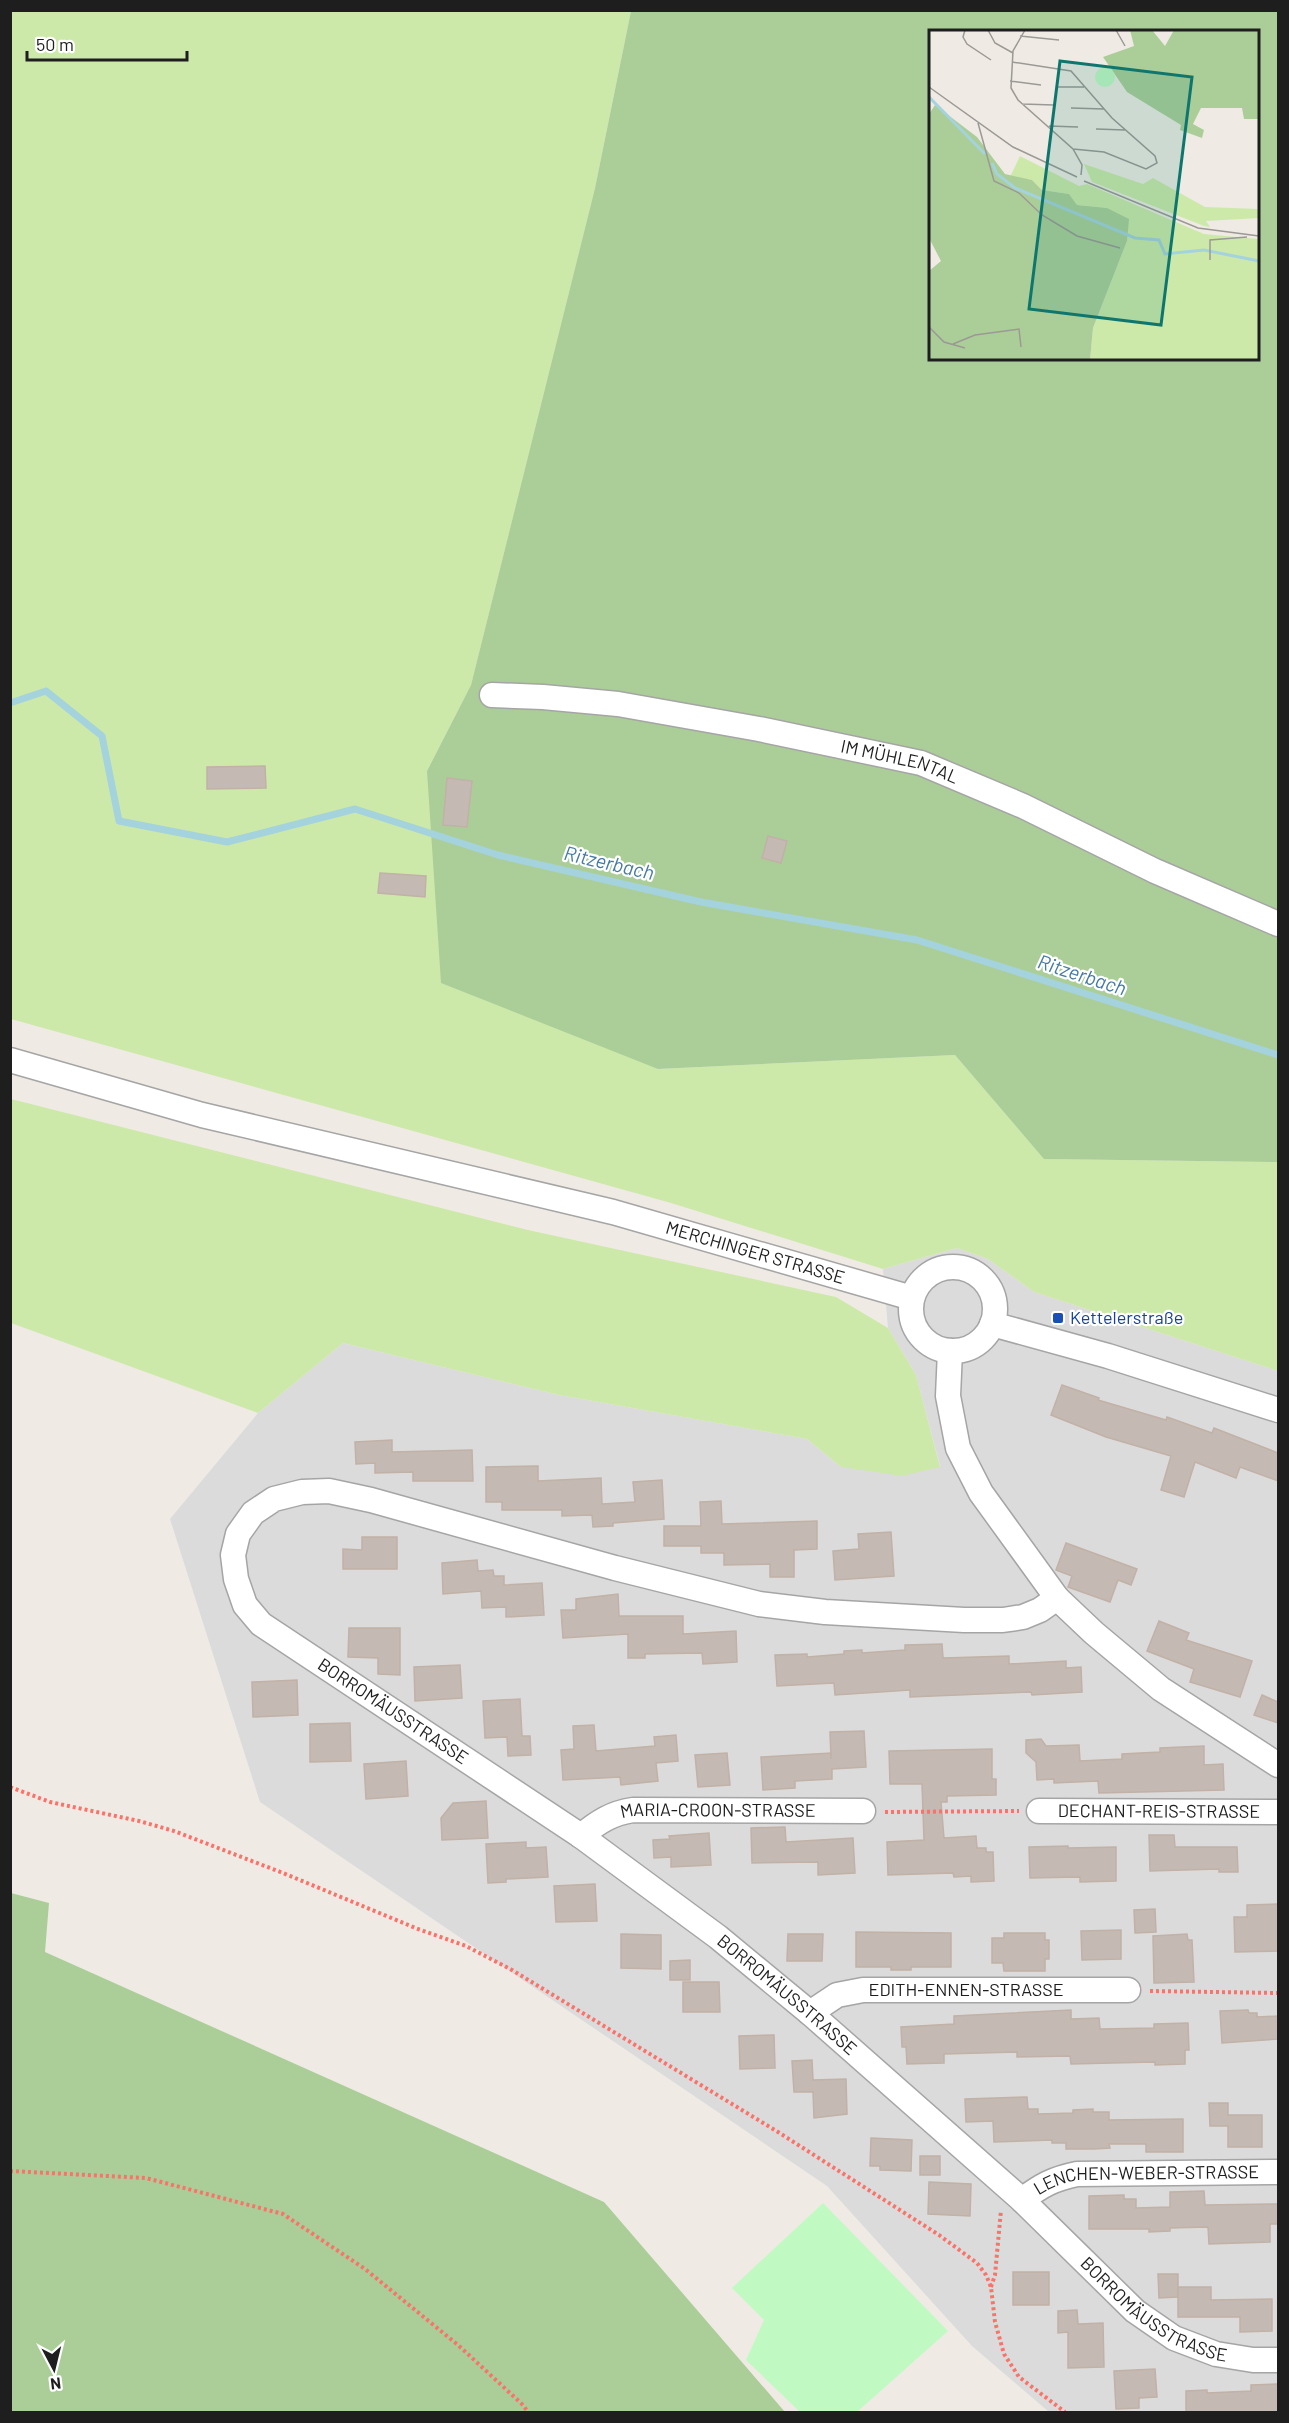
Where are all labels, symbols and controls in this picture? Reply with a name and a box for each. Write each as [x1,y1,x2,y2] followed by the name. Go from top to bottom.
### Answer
[27,24,188,62] scale bar
[929,30,1259,360] inset map
[36,33,74,55] text: 50 m
[839,734,962,788] street label: IM MÜHLENTAL
[562,840,657,884] water label: Ritzerbach
[1035,948,1130,1000] water label: Ritzerbach
[663,1216,848,1288] street label: MERCHINGER STRASSE
[1070,1306,1183,1328] place label: Kettelerstraße
[1051,1311,1065,1325] marker: Kettelerstraße
[314,1653,473,1768] street label: BORROMÄUSSTRASSE
[618,1798,816,1822] street label: MARIA-CROON-STRASSE
[1058,1799,1260,1822] street label: DECHANT-REIS-STRASSE
[713,1929,862,2059] street label: BORROMÄUSSTRASSE
[869,1978,1064,2000] street label: EDITH-ENNEN-STRASSE
[1029,2160,1259,2199] street label: LENCHEN-WEBER-STRASSE
[1076,2252,1229,2366] street label: BORROMÄUSSTRASSE
[24,2339,84,2399] north arrow
[49,2374,62,2394] text: N

